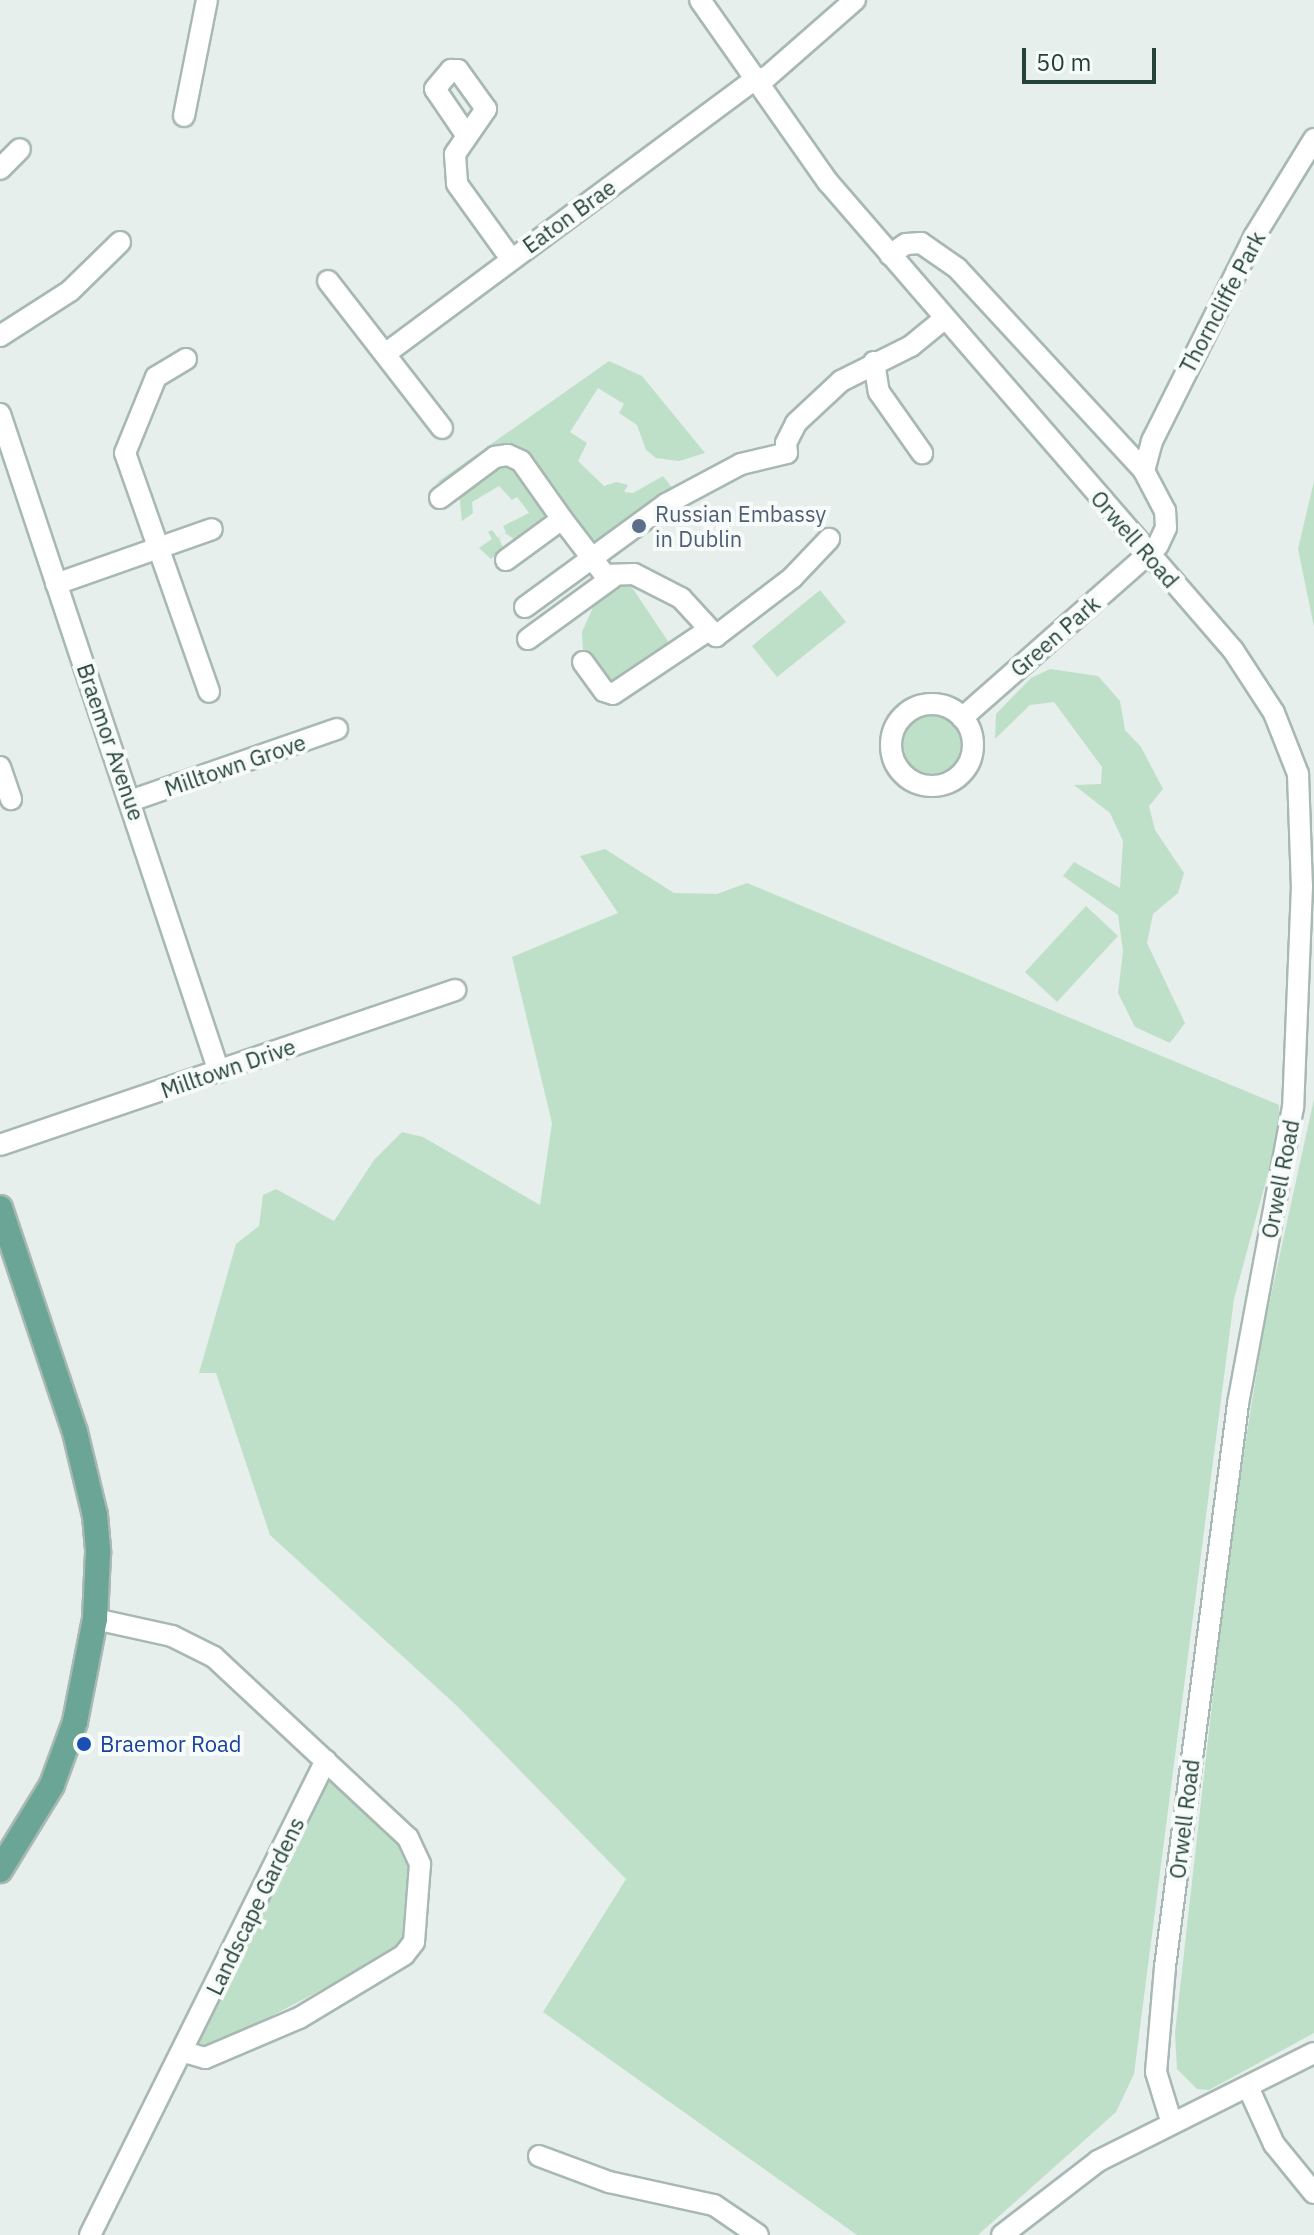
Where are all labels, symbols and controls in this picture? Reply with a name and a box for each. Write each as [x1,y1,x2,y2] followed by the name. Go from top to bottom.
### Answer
[1026,32,1160,82] scale bar
[1036,46,1091,78] text: 50 m
[517,173,621,259] street label: Eaton Brae
[1174,227,1270,377] street label: Thorncliffe Park
[1086,485,1184,593] street label: Orwell Road
[655,500,826,552] place label: Russian Embassy in Dublin
[630,517,648,535] marker: Russian Embassy in Dublin
[1005,590,1105,682] street label: Green Park
[72,660,150,824] street label: Braemor Avenue
[161,728,309,802] street label: Milltown Grove
[157,1033,299,1103] street label: Milltown Drive
[1256,1117,1304,1241] street label: Orwell Road
[100,1731,242,1757] place label: Braemor Road
[75,1735,93,1753] marker: Braemor Road
[1164,1758,1204,1880] street label: Orwell Road
[200,1813,310,1999] street label: Landscape Gardens

